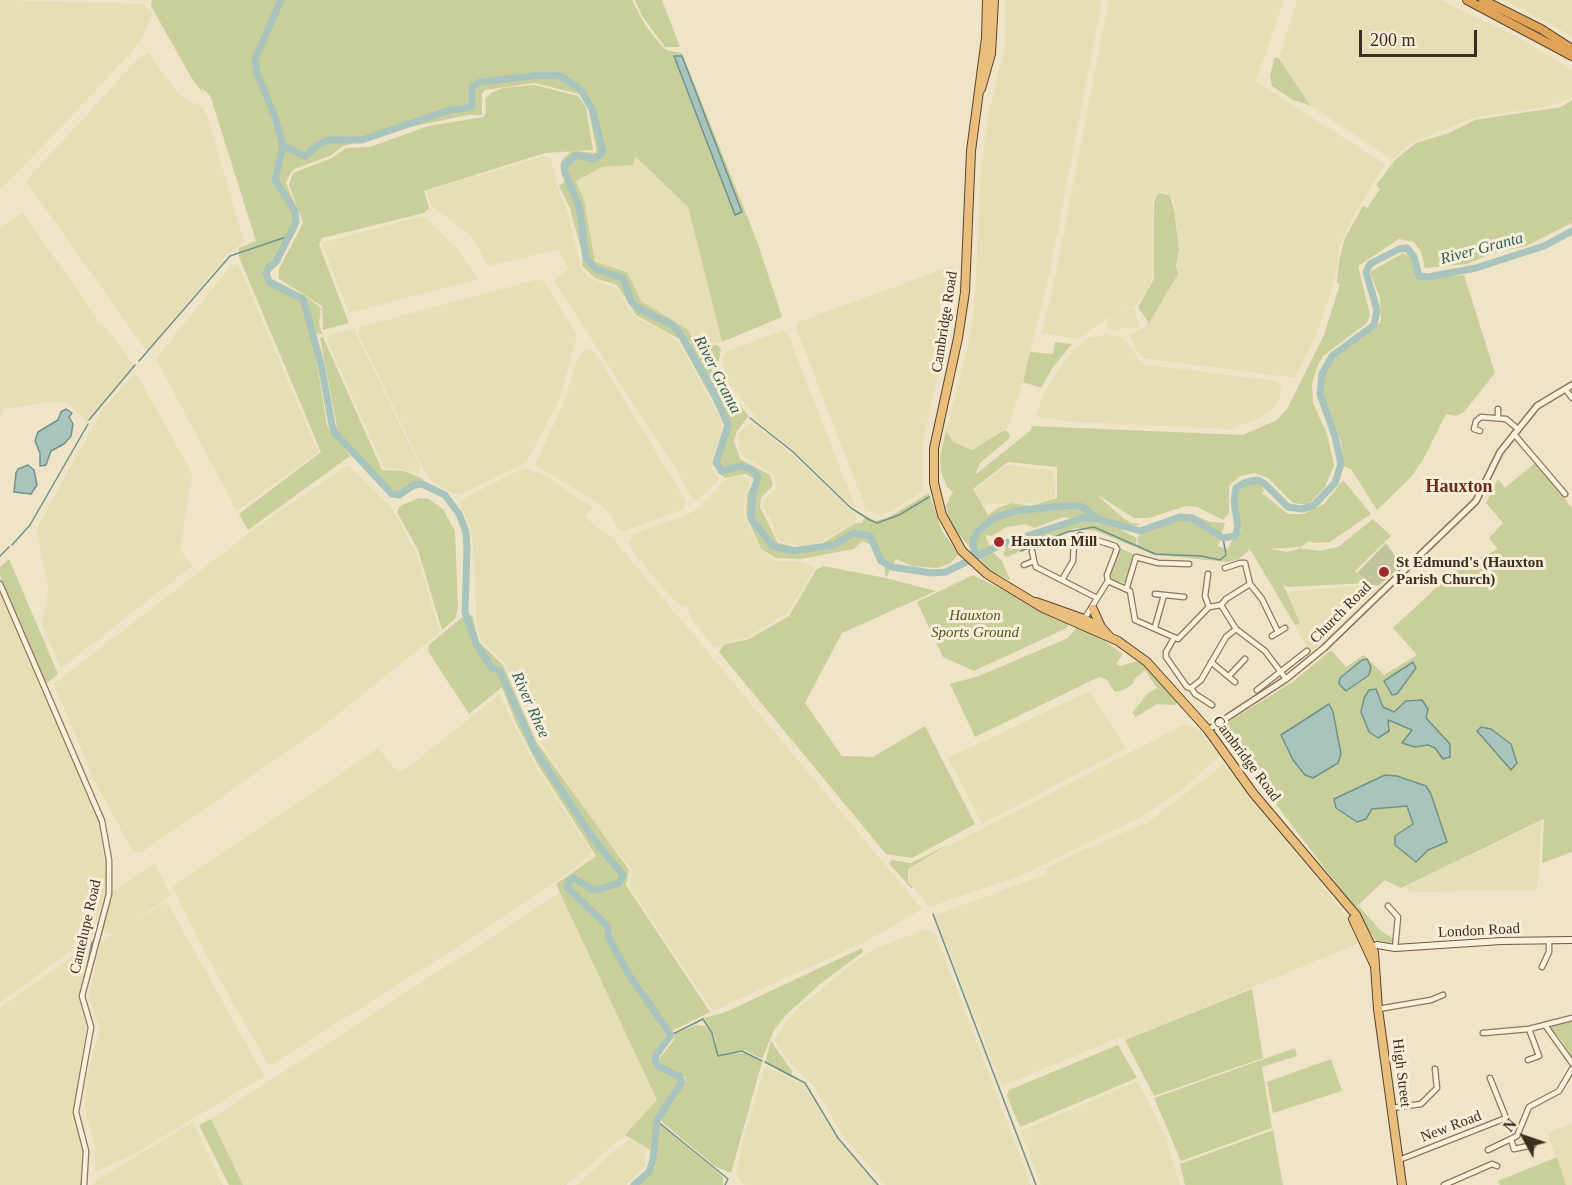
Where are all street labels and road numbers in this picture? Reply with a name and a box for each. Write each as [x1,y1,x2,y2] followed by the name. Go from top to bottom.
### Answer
[928,270,962,374] street label: Cambridge Road
[1307,579,1375,647] street label: Church Road
[1208,713,1284,805] street label: Cambridge Road
[66,878,106,976] street label: Cantelupe Road
[1438,920,1520,942] street label: London Road
[1388,1038,1414,1108] street label: High Street
[1418,1107,1484,1147] street label: New Road

